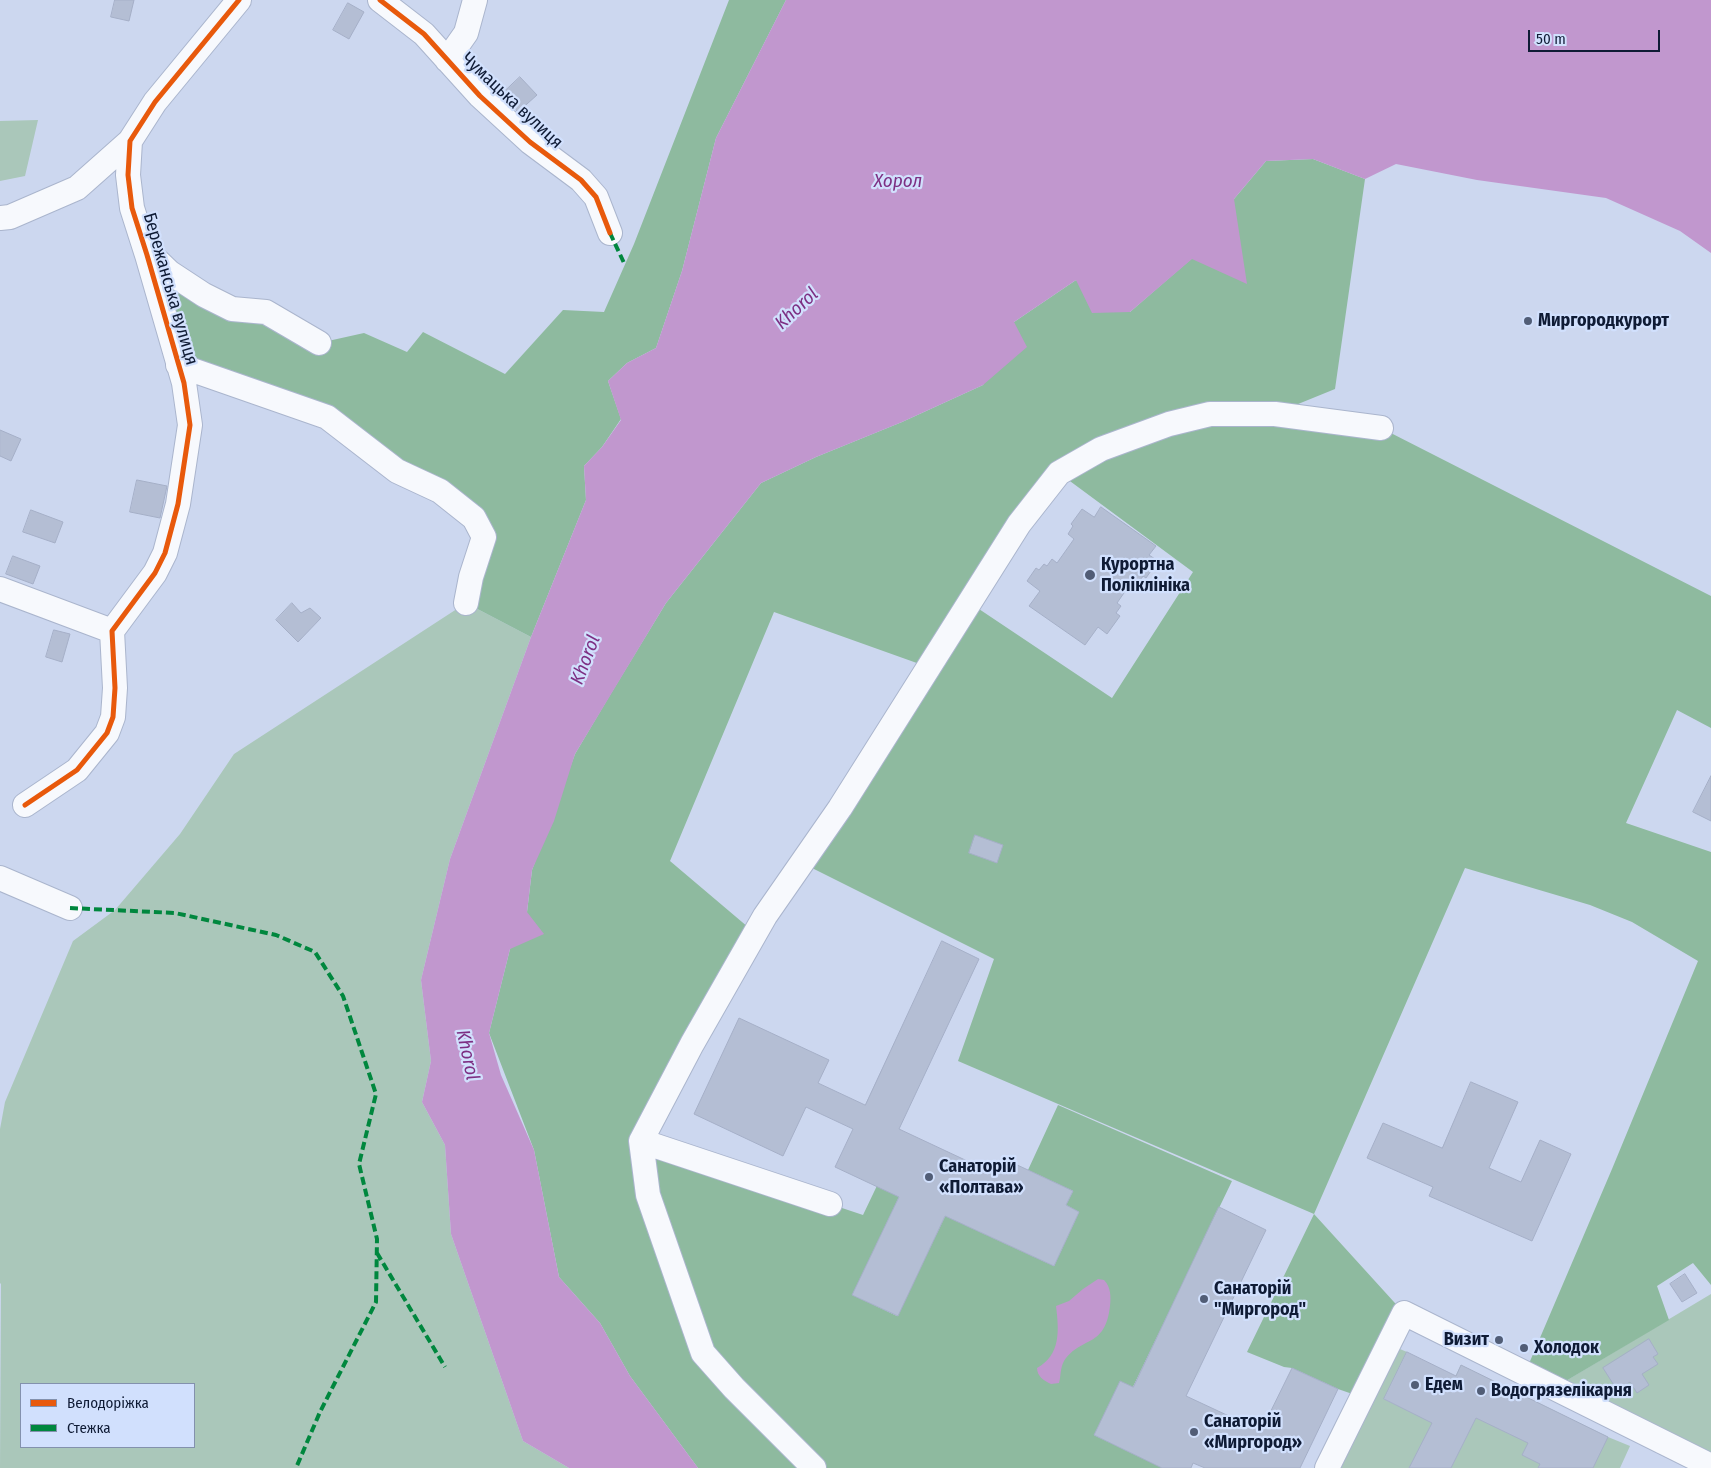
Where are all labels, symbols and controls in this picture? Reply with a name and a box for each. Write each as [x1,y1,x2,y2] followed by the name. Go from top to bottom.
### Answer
[1531,20,1664,52] scale bar
[1536,30,1566,48] text: 50 m
[457,49,567,153] street label: Чумацька вулиця
[874,171,922,193] water label: Хорол
[138,210,202,368] street label: Бережанська вулиця
[771,283,823,335] water label: Khorol
[1538,310,1669,332] place label: Миргородкурорт
[1522,315,1534,327] marker: Миргородкурорт
[1101,554,1190,596] place label: Курортна Поліклініка
[1083,568,1097,582] marker: Курортна Поліклініка
[566,632,606,688] water label: Khorol
[451,1028,483,1082] water label: Khorol
[939,1156,1024,1198] place label: Санаторій «Полтава»
[923,1171,935,1183] marker: Санаторій «Полтава»
[1214,1278,1306,1320] place label: Санаторій "Миргород"
[1198,1293,1210,1305] marker: Санаторій "Миргород"
[1444,1329,1489,1351] place label: Визит
[1493,1334,1505,1346] marker: Визит
[1534,1337,1599,1359] place label: Холодок
[1518,1342,1530,1354] marker: Холодок
[1425,1374,1463,1396] place label: Едем
[1409,1379,1421,1391] marker: Едем
[1491,1380,1632,1402] place label: Водогрязелікарня
[20,1383,195,1448] legend
[1475,1385,1487,1397] marker: Водогрязелікарня
[67,1394,149,1412] text: Велодоріжка
[1204,1411,1302,1454] place label: Санаторій «Миргород»
[67,1419,111,1437] text: Стежка
[1188,1426,1200,1438] marker: Санаторій «Миргород»

